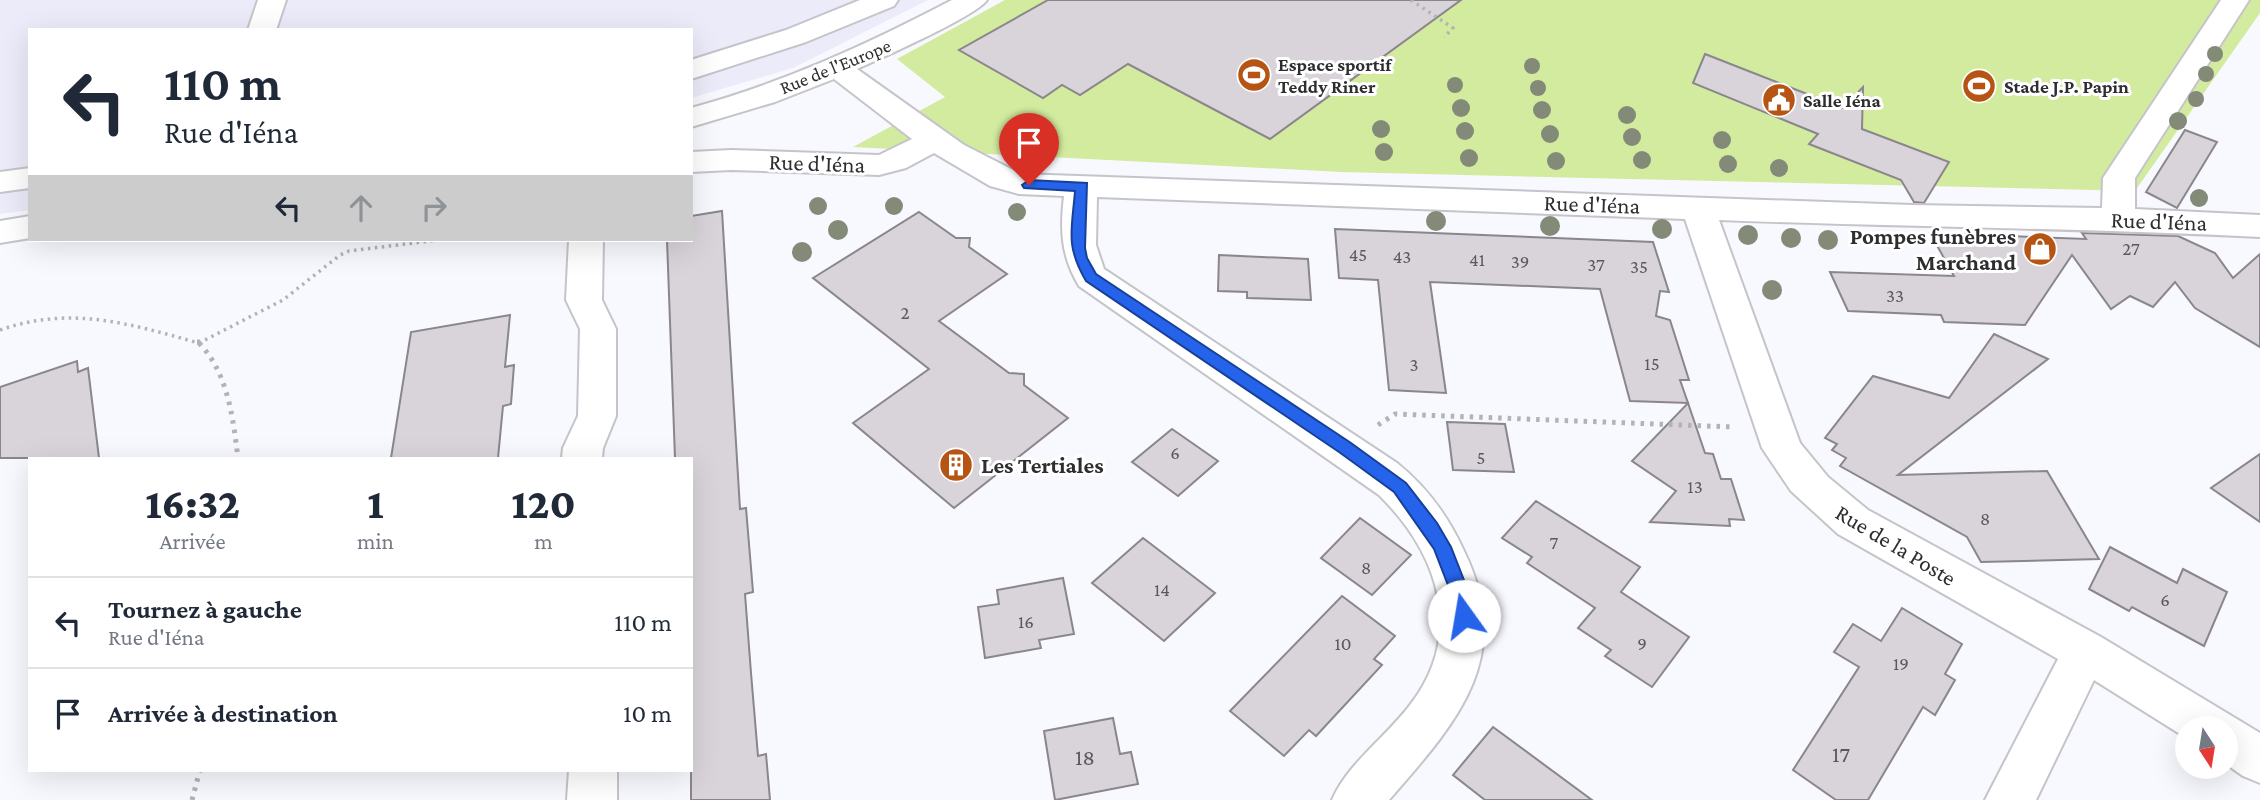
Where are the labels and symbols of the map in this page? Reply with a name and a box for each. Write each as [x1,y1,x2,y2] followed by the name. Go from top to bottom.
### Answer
[777,35,894,98] street label: Rue de l'Europe
[1278,54,1393,97] place label: Espace sportif Teddy Riner
[1235,56,1273,94] sports icon: Espace sportif Teddy Riner
[1960,67,1998,105] sports icon: Stade J.P. Papin
[2004,76,2129,97] place label: Stade J.P. Papin
[1760,81,1798,119] public building icon: Salle Iéna
[1803,90,1881,111] place label: Salle Iéna
[999,113,1059,185] pin
[768,148,866,178] street label: Rue d'Iéna
[1543,189,1641,219] street label: Rue d'Iéna
[2110,206,2208,236] street label: Rue d'Iéna
[1850,223,2016,275] place label: Pompes funèbres Marchand
[2021,230,2059,268] shop icon: Pompes funèbres Marchand
[2122,238,2140,259] house number: 27
[1349,244,1367,265] house number: 45
[1393,246,1411,267] house number: 43
[1469,249,1485,270] house number: 41
[1511,251,1529,272] house number: 39
[1587,254,1605,275] house number: 37
[1630,256,1648,277] house number: 35
[1886,285,1904,306] house number: 33
[900,302,910,323] house number: 2
[1644,353,1660,374] house number: 15
[1409,354,1419,375] house number: 3
[1170,442,1180,463] house number: 6
[937,446,975,484] building icon: Les Tertiales
[1477,447,1485,468] house number: 5
[981,452,1104,478] place label: Les Tertiales
[1687,476,1703,497] house number: 13
[1831,499,1961,591] street label: Rue de la Poste
[1980,508,1990,529] house number: 8
[1550,532,1559,553] house number: 7
[1361,557,1371,578] house number: 8
[1154,579,1170,600] house number: 14
[1427,579,1501,653] position arrow
[2160,589,2170,610] house number: 6
[1018,611,1034,632] house number: 16
[1334,633,1352,654] house number: 10
[1637,633,1647,654] house number: 9
[1893,653,1909,674] house number: 19
[2175,716,2238,779] north arrow
[1832,741,1851,767] house number: 17
[1075,744,1095,770] house number: 18

